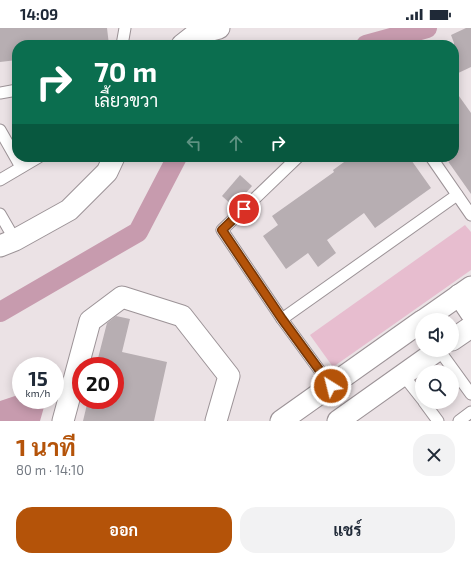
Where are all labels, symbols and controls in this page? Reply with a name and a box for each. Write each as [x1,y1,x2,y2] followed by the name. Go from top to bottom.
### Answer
[20,5,58,23] text: 14:09
[94,54,157,88] text: 70 m
[28,56,80,108] icon: right
[94,89,158,111] text: เลี้ยวขวา
[183,132,205,154] icon: left
[225,132,247,154] icon: ahead
[267,132,289,154] icon: right
[227,192,261,226] pin
[233,198,255,220] icon: arrive
[415,313,459,409] map controls
[415,313,459,357] button: sound
[72,357,124,409] speed limit sign: 20
[310,365,352,407] position arrow
[415,365,459,409] button: search
[28,366,48,390] text: 15
[26,387,50,399] text: km/h
[16,432,76,461] text: 1 นาที
[413,434,455,476] button: close
[16,462,84,478] text: 80 m · 14:10
[16,507,232,553] button: ออก
[240,507,455,553] button: แชร์

